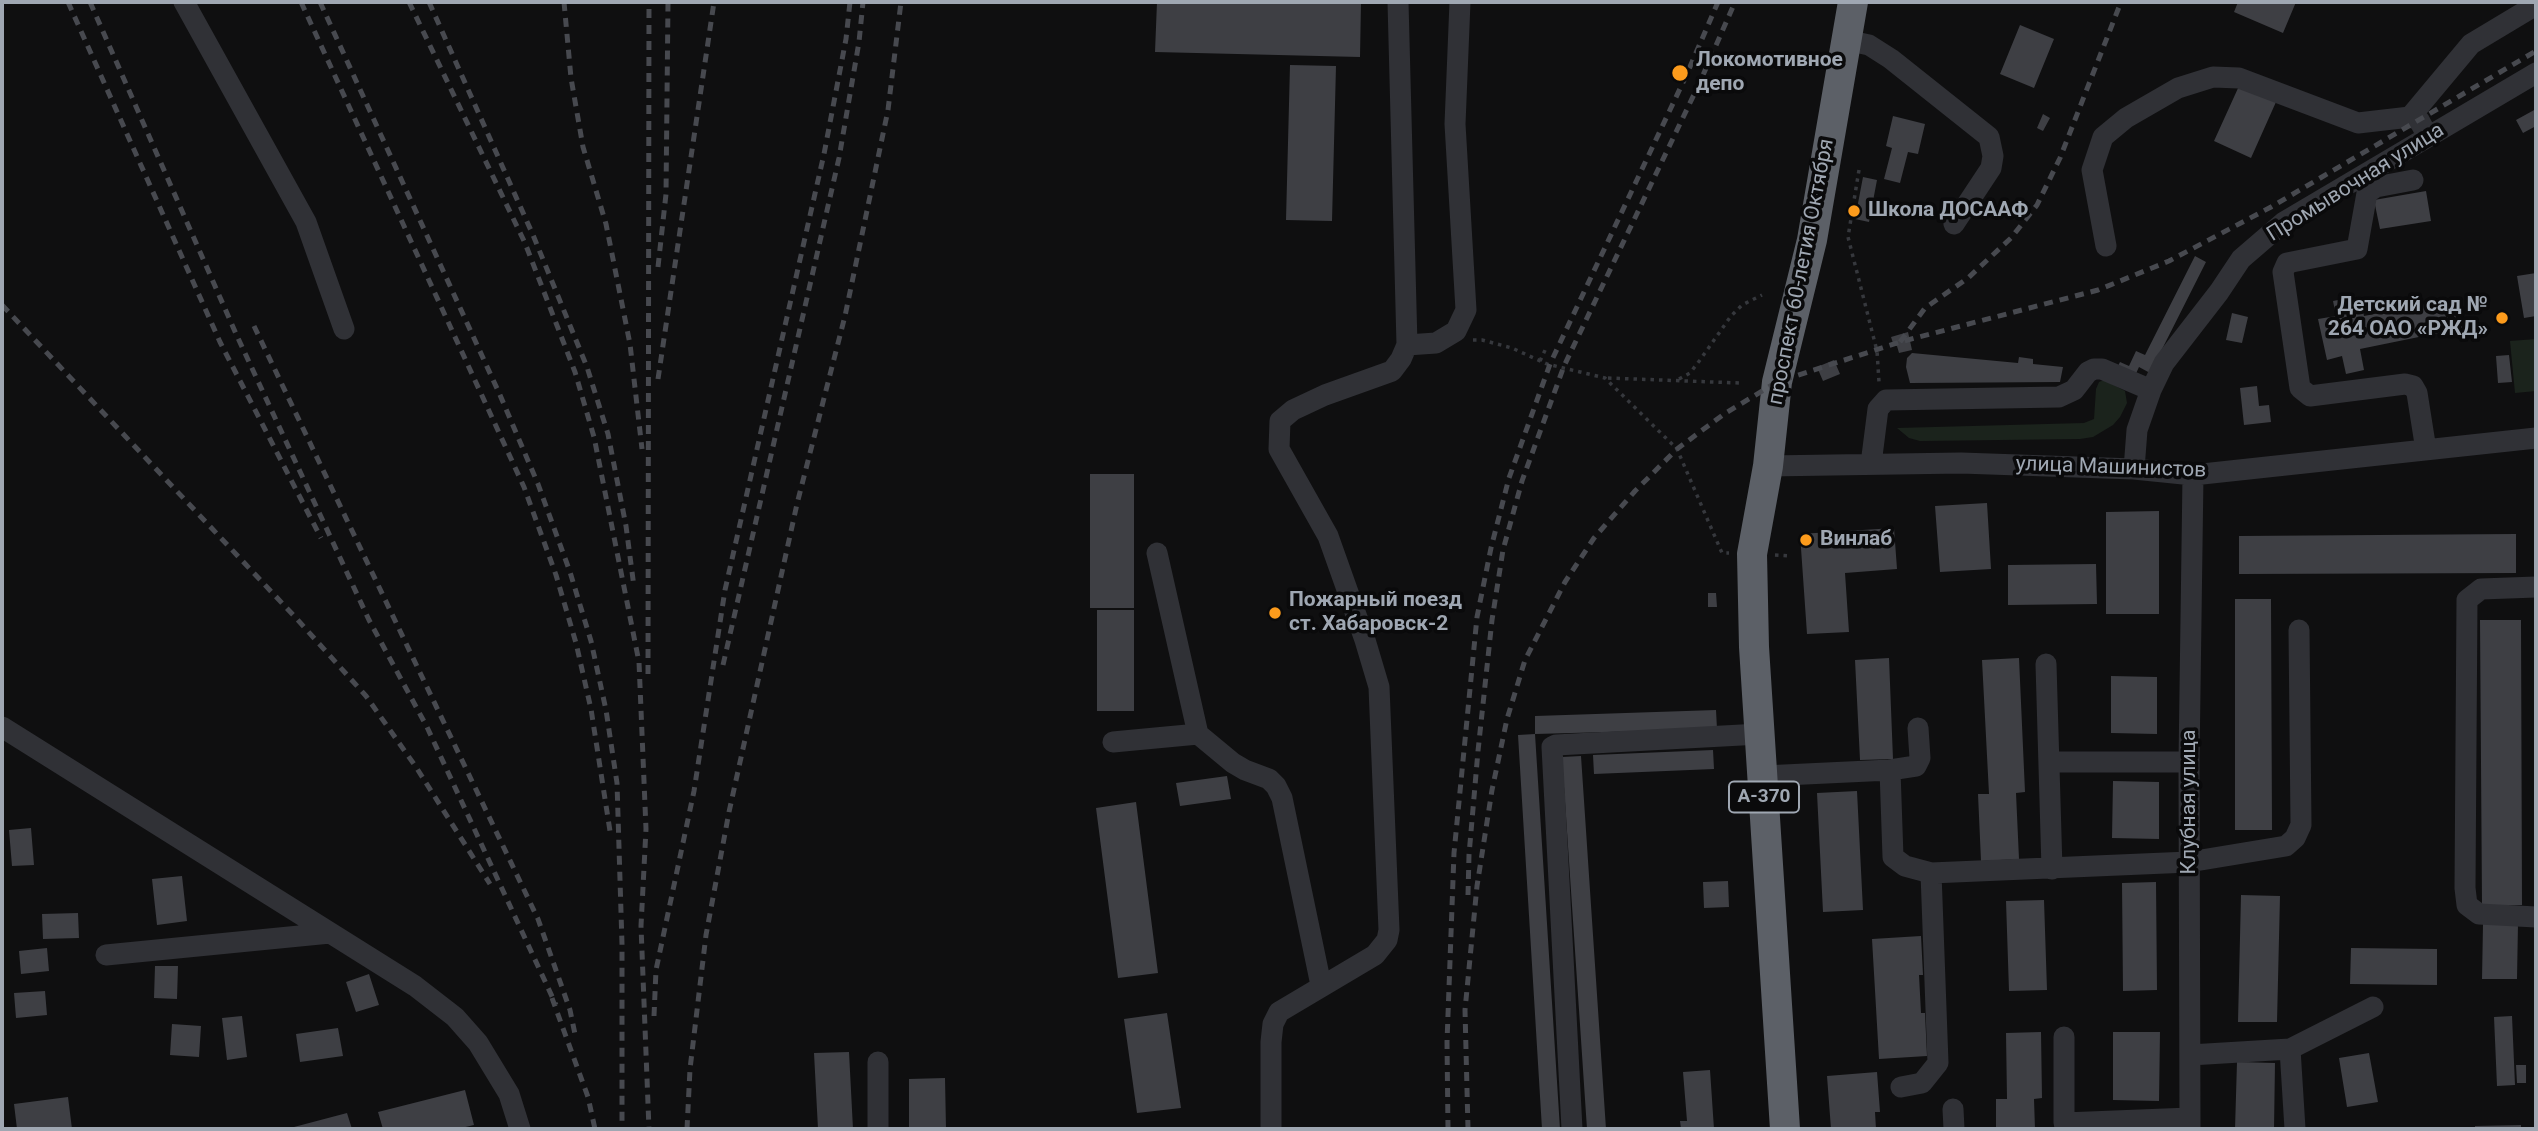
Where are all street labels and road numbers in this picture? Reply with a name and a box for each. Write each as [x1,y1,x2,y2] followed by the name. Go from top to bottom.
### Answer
[2263,118,2449,248] street label: Промывочная улица
[1764,137,1840,407] street label: проспект 60-летия Октября
[2015,452,2207,484] street label: улица Машинистов
[2177,730,2203,874] street label: Клубная улица
[1729,782,1799,812] road number: А-370

